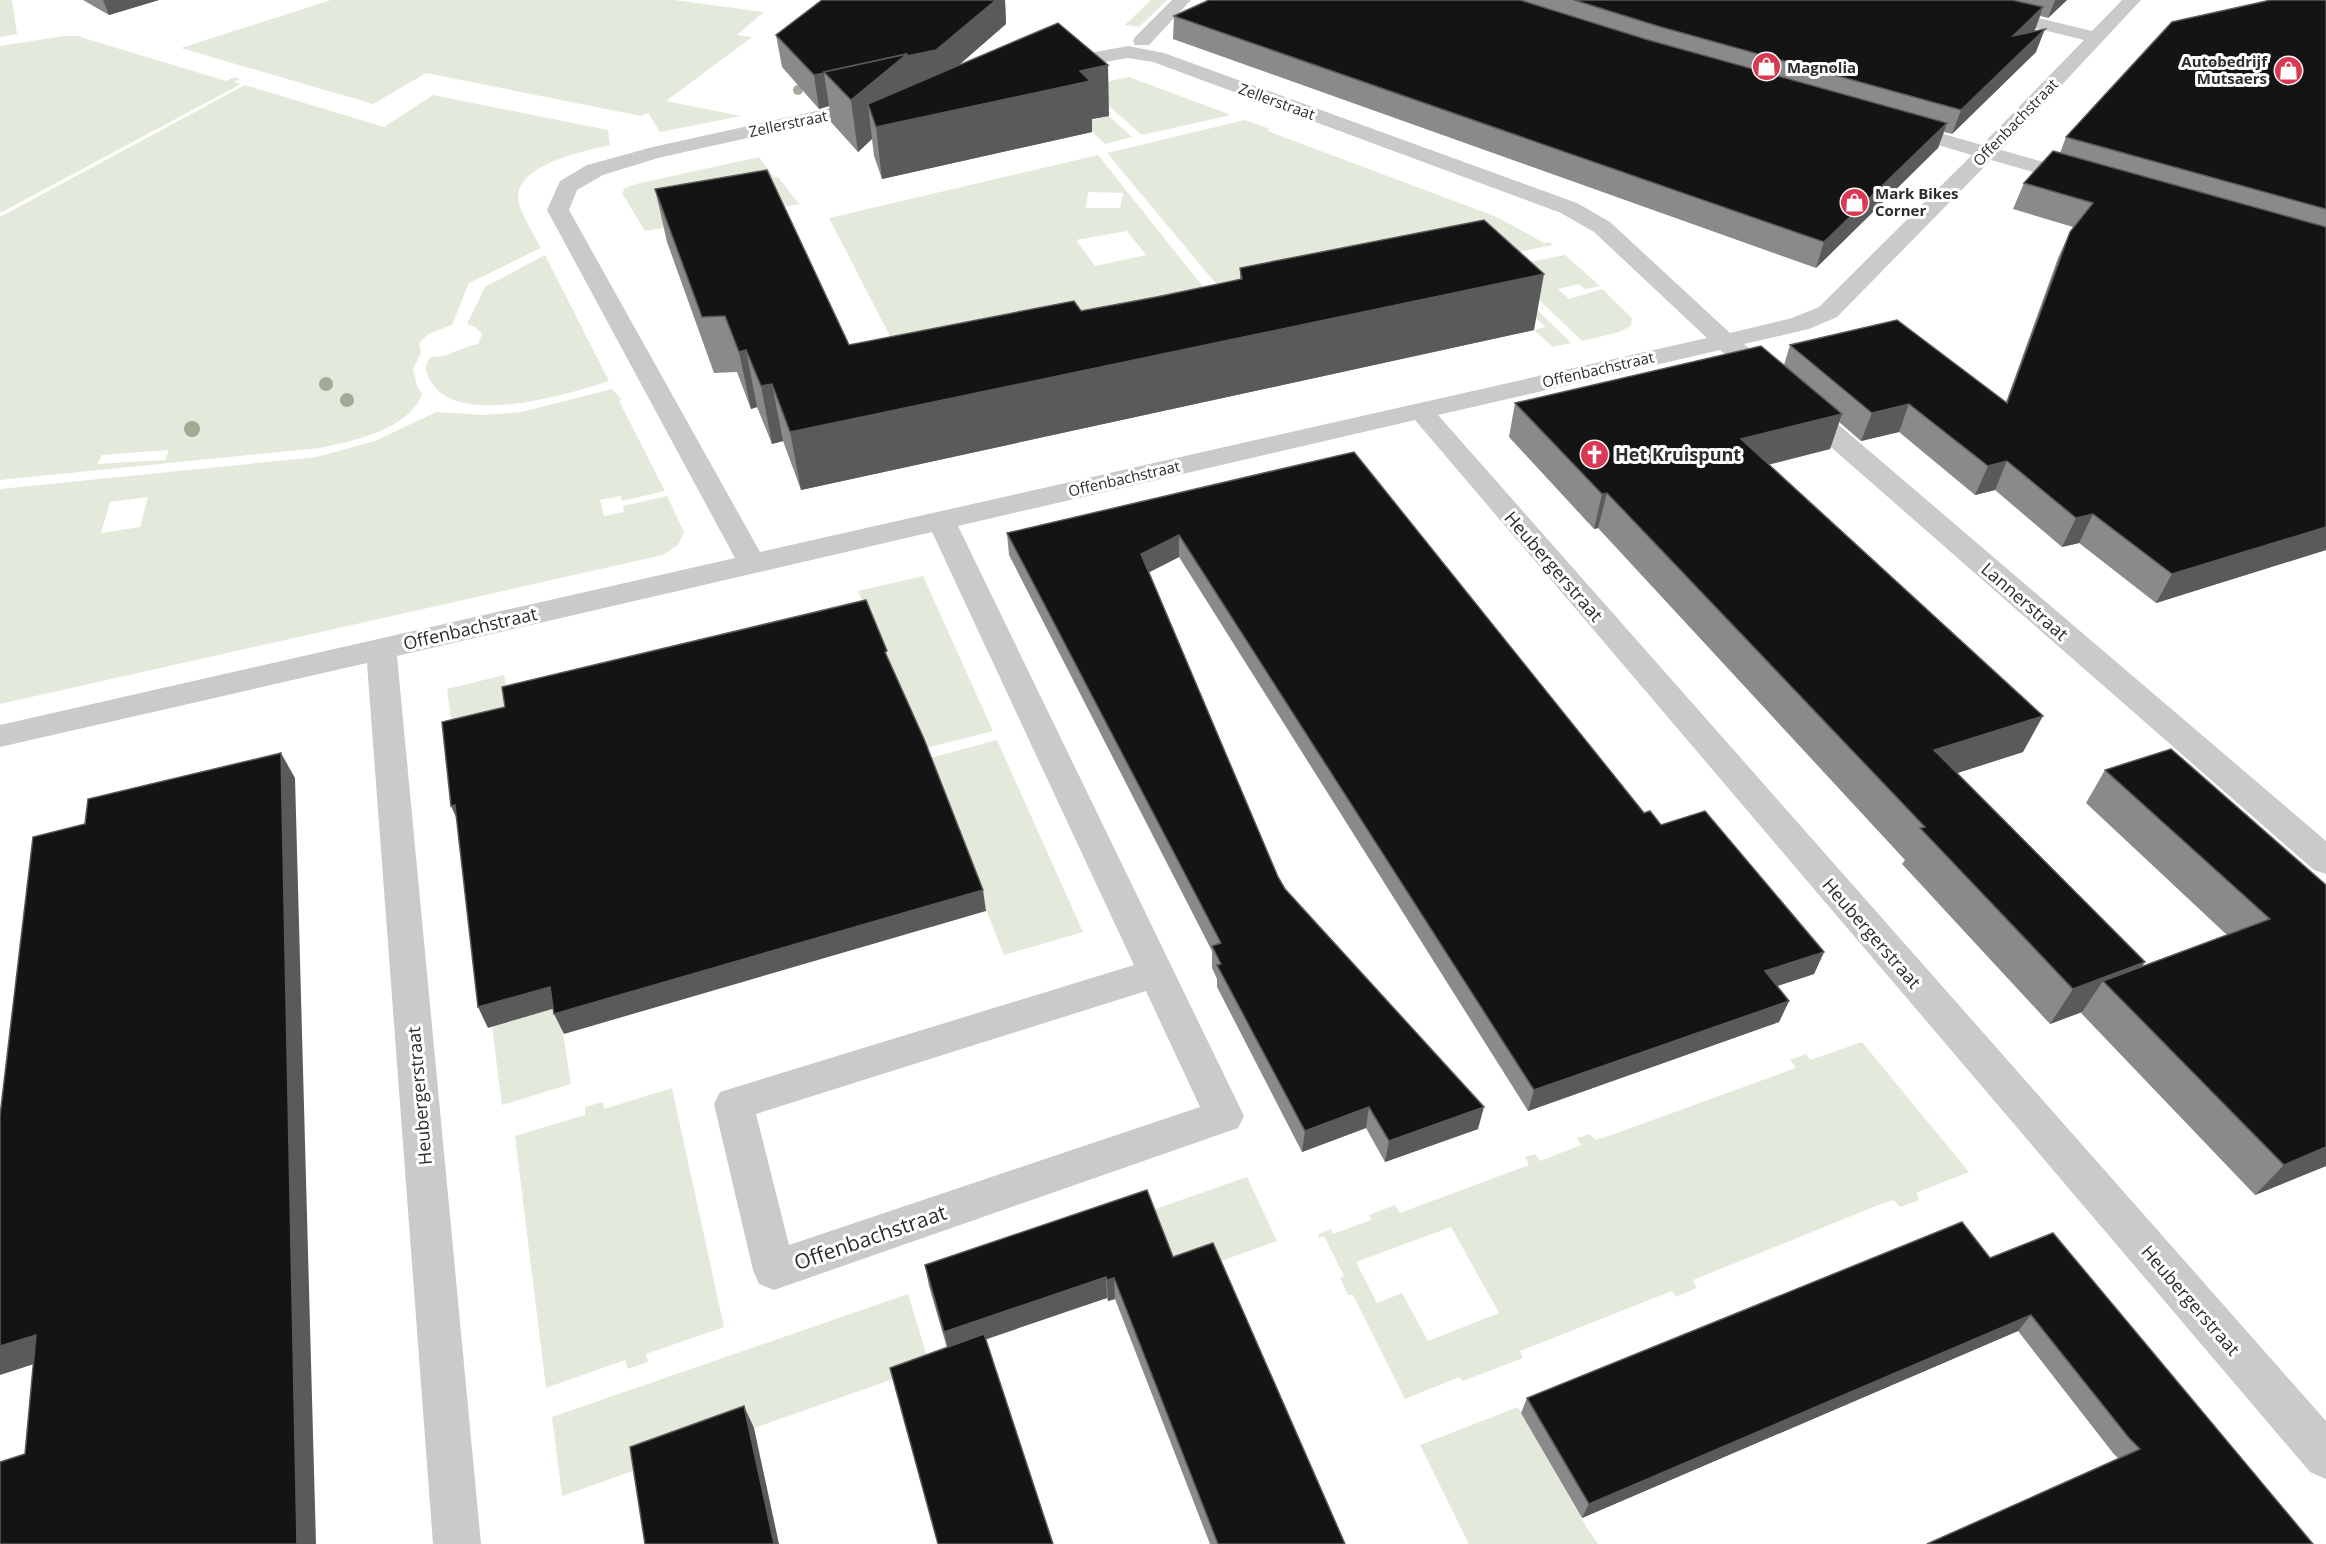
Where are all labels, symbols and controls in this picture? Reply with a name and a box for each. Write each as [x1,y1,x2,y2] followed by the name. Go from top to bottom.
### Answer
[1750,51,1782,83] shop icon: Magnolia
[2181,51,2268,88] place label: Autobedrijf Mutsaers
[2272,54,2304,86] shop icon: Autobedrijf Mutsaers
[1787,57,1856,77] place label: Magnolia
[1968,74,2062,170] street label: Offenbachstraat
[1236,78,1318,124] street label: Zellerstraat
[747,105,829,141] street label: Zellerstraat
[1875,183,1959,220] place label: Mark Bikes Corner
[1838,186,1870,218] shop icon: Mark Bikes Corner
[1540,346,1656,392] street label: Offenbachstraat
[1578,438,1610,470] church icon: Het Kruispunt
[1615,442,1741,466] place label: Het Kruispunt
[1066,455,1182,501] street label: Offenbachstraat
[1499,506,1609,626] street label: Heubergerstraat
[1976,557,2074,645] street label: Lannerstraat
[401,601,539,655] street label: Offenbachstraat
[1817,873,1927,993] street label: Heubergerstraat
[401,1026,437,1166] street label: Heubergerstraat
[790,1198,950,1276] street label: Offenbachstraat
[2136,1240,2246,1360] street label: Heubergerstraat

